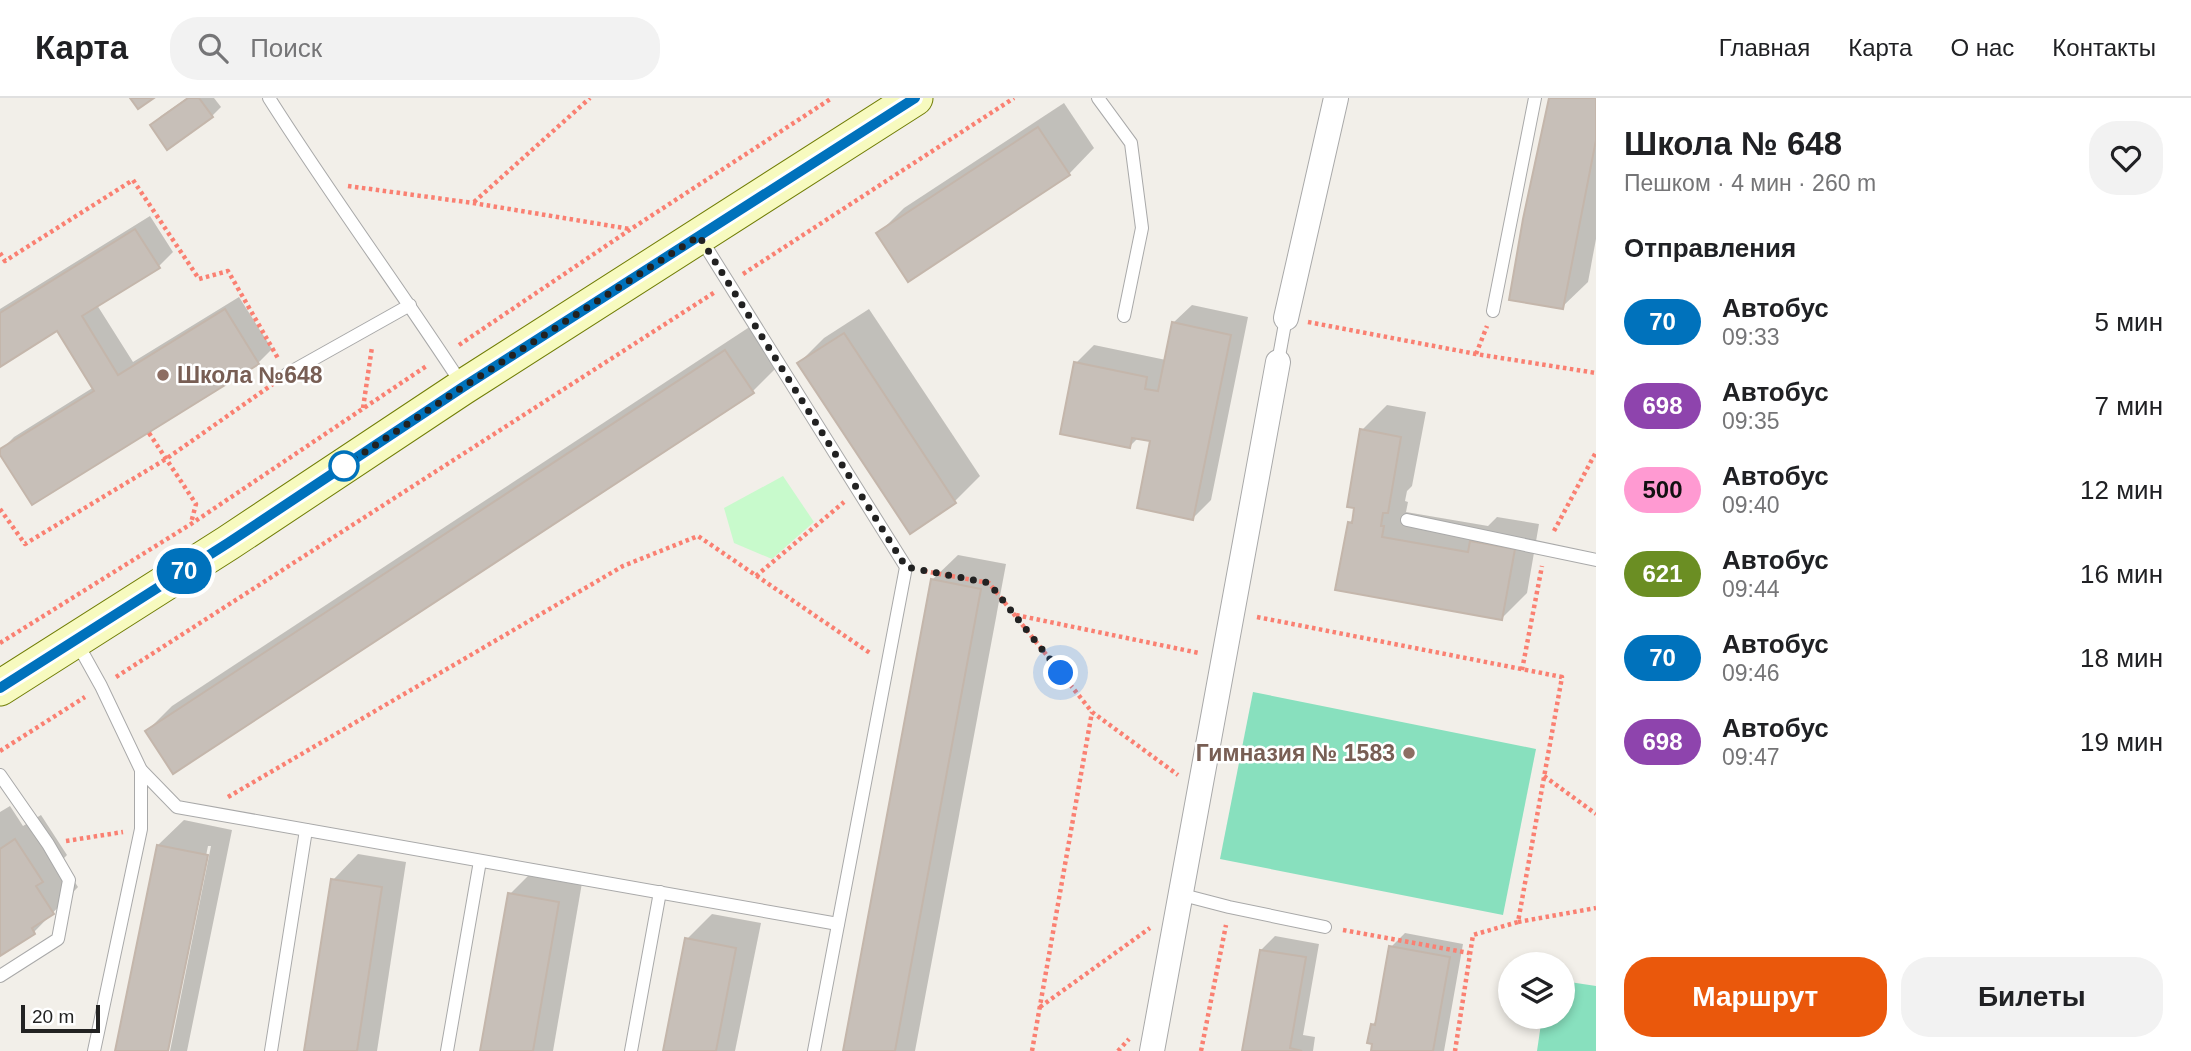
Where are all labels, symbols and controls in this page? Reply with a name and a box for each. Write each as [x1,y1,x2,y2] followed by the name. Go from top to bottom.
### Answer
[170,17,660,80] search box
[35,29,128,66] text: Карта
[194,29,232,67] icon: search
[250,33,322,63] text: Поиск
[1719,34,1810,61] text: Главная
[1848,34,1912,61] text: Карта
[1950,34,2014,61] text: О нас
[2052,34,2156,61] text: Контакты
[2089,121,2163,195] button: heart
[1624,125,1842,162] text: Школа № 648
[1624,170,1876,196] text: Пешком · 4 мин · 260 m
[1624,233,1796,263] text: Отправления
[1722,293,1829,323] text: Автобус
[2095,307,2163,337] text: 5 мин
[1649,308,1676,335] text: 70
[1722,324,1780,350] text: 09:33
[177,362,323,388] place label: Школа №648
[155,367,171,383] marker: Школа №648
[1722,377,1829,407] text: Автобус
[2095,391,2163,421] text: 7 мин
[1642,392,1683,419] text: 698
[1722,408,1780,434] text: 09:35
[329,451,359,481] unlabelled marker
[1722,461,1829,491] text: Автобус
[2080,475,2163,505] text: 12 мин
[1642,476,1683,503] text: 500
[1722,492,1780,518] text: 09:40
[1722,545,1829,575] text: Автобус
[152,548,216,594] line badge: 70
[171,557,197,584] text: 70
[2080,559,2163,589] text: 16 мин
[1642,560,1683,587] text: 621
[1722,576,1780,602] text: 09:44
[1722,629,1829,659] text: Автобус
[2080,643,2163,673] text: 18 мин
[1649,644,1676,671] text: 70
[1043,655,1078,690] your location
[1722,660,1780,686] text: 09:46
[1722,713,1829,743] text: Автобус
[2080,727,2163,757] text: 19 мин
[1642,728,1683,755] text: 698
[1196,740,1395,766] place label: Гимназия № 1583
[1722,744,1780,770] text: 09:47
[1401,745,1417,761] marker: Гимназия № 1583
[1498,952,1575,1029] map controls
[1498,952,1575,1029] button: layers
[1624,957,1887,1037] button: Маршрут
[1901,957,2163,1037] button: Билеты
[21,1002,100,1034] scale bar
[32,1006,74,1027] text: 20 m

